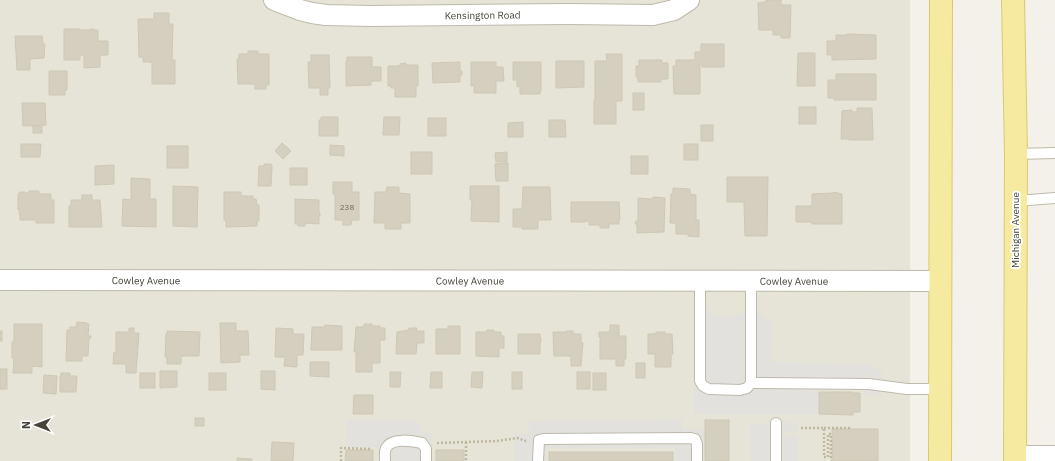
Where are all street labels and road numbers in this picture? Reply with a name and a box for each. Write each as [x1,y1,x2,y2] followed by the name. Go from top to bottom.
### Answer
[445,8,521,22] street label: Kensington Road
[1009,192,1022,268] street label: Michigan Avenue
[112,274,181,287] street label: Cowley Avenue
[436,274,505,287] street label: Cowley Avenue
[760,274,829,287] street label: Cowley Avenue

